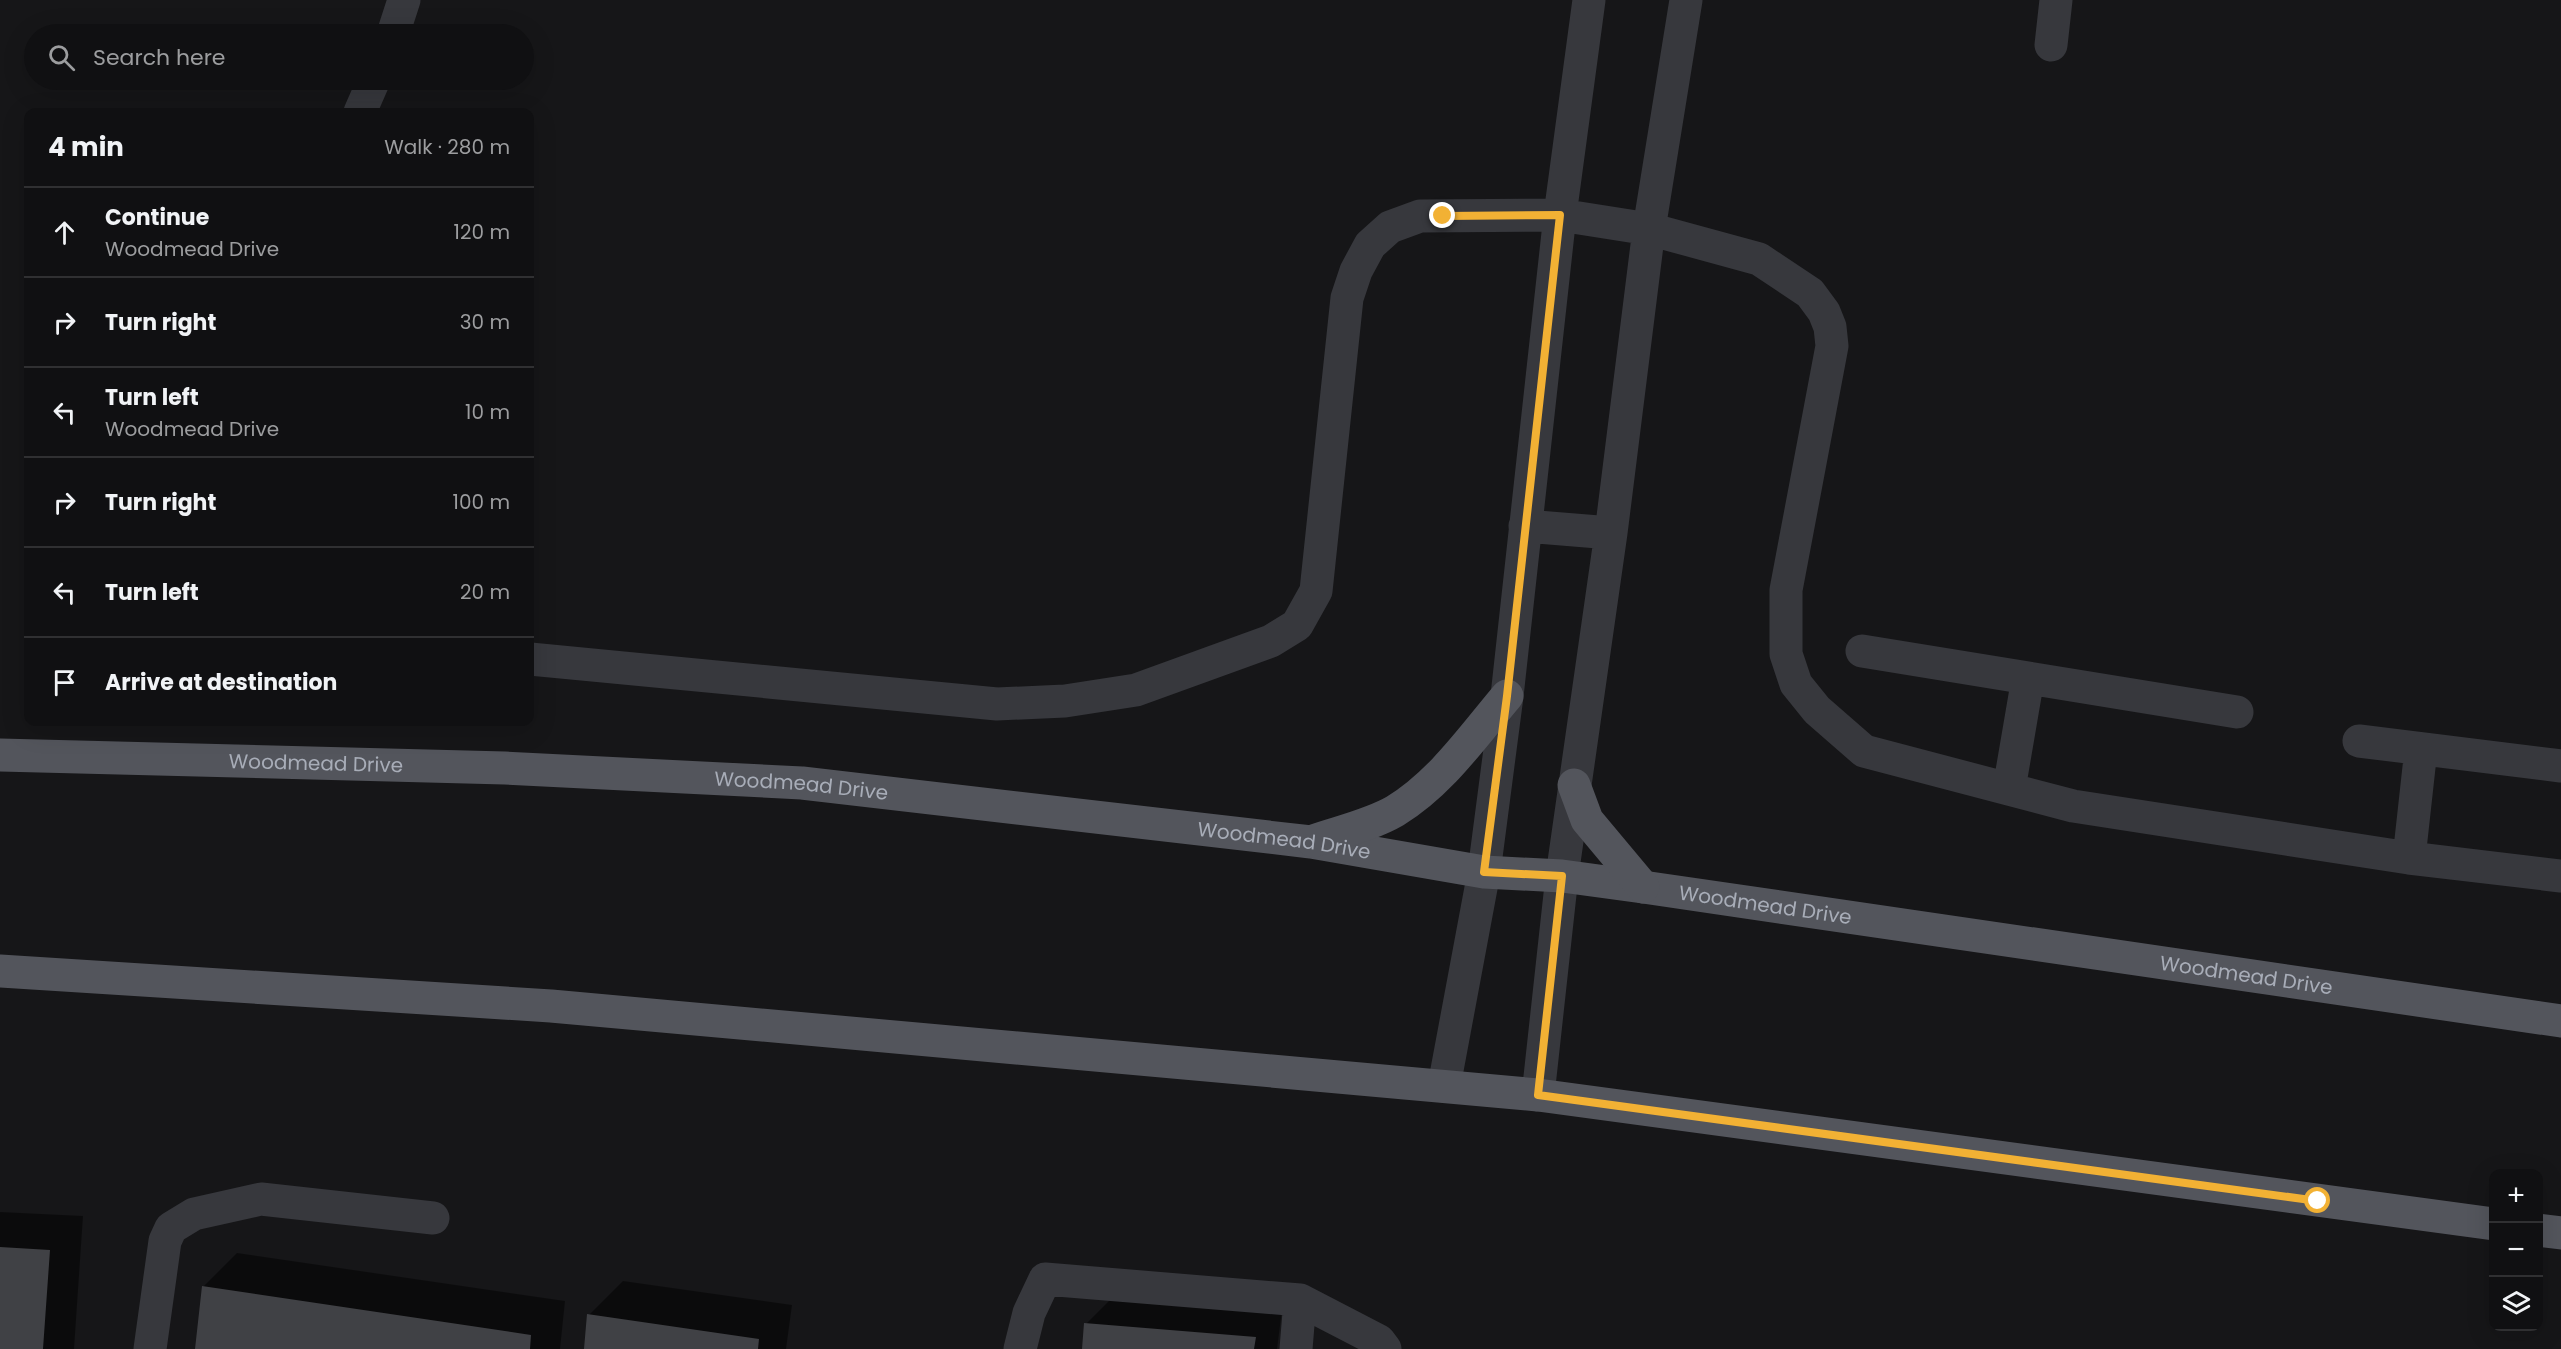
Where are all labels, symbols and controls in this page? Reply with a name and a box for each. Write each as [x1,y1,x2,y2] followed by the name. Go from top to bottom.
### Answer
[24,24,534,90] search box
[45,41,78,74] icon: search
[93,42,226,73] text: Search here
[48,129,124,165] text: 4 min
[384,133,510,161] text: Walk · 280 m
[105,202,209,233] text: Continue
[1429,202,1455,228] route end
[48,216,81,249] icon: ahead
[454,218,510,246] text: 120 m
[105,235,279,263] text: Woodmead Drive
[48,306,81,339] icon: right
[105,307,216,338] text: Turn right
[460,308,510,336] text: 30 m
[105,382,199,413] text: Turn left
[48,396,81,429] icon: left
[465,398,510,426] text: 10 m
[105,415,279,443] text: Woodmead Drive
[48,486,81,519] icon: right
[105,487,216,518] text: Turn right
[453,488,510,516] text: 100 m
[48,576,81,609] icon: left
[105,577,199,608] text: Turn left
[460,578,510,606] text: 20 m
[48,666,81,699] icon: arrive
[105,667,337,698] text: Arrive at destination
[228,747,403,779] street label: Woodmead Drive
[714,765,890,807] street label: Woodmead Drive
[1196,815,1373,866] street label: Woodmead Drive
[1677,878,1854,931] street label: Woodmead Drive
[2158,949,2334,1001] street label: Woodmead Drive
[2489,1169,2543,1331] map controls
[2489,1169,2543,1223] button: +
[2304,1187,2330,1213] route start
[2489,1223,2543,1277] button: −
[2489,1277,2543,1331] button: layers

